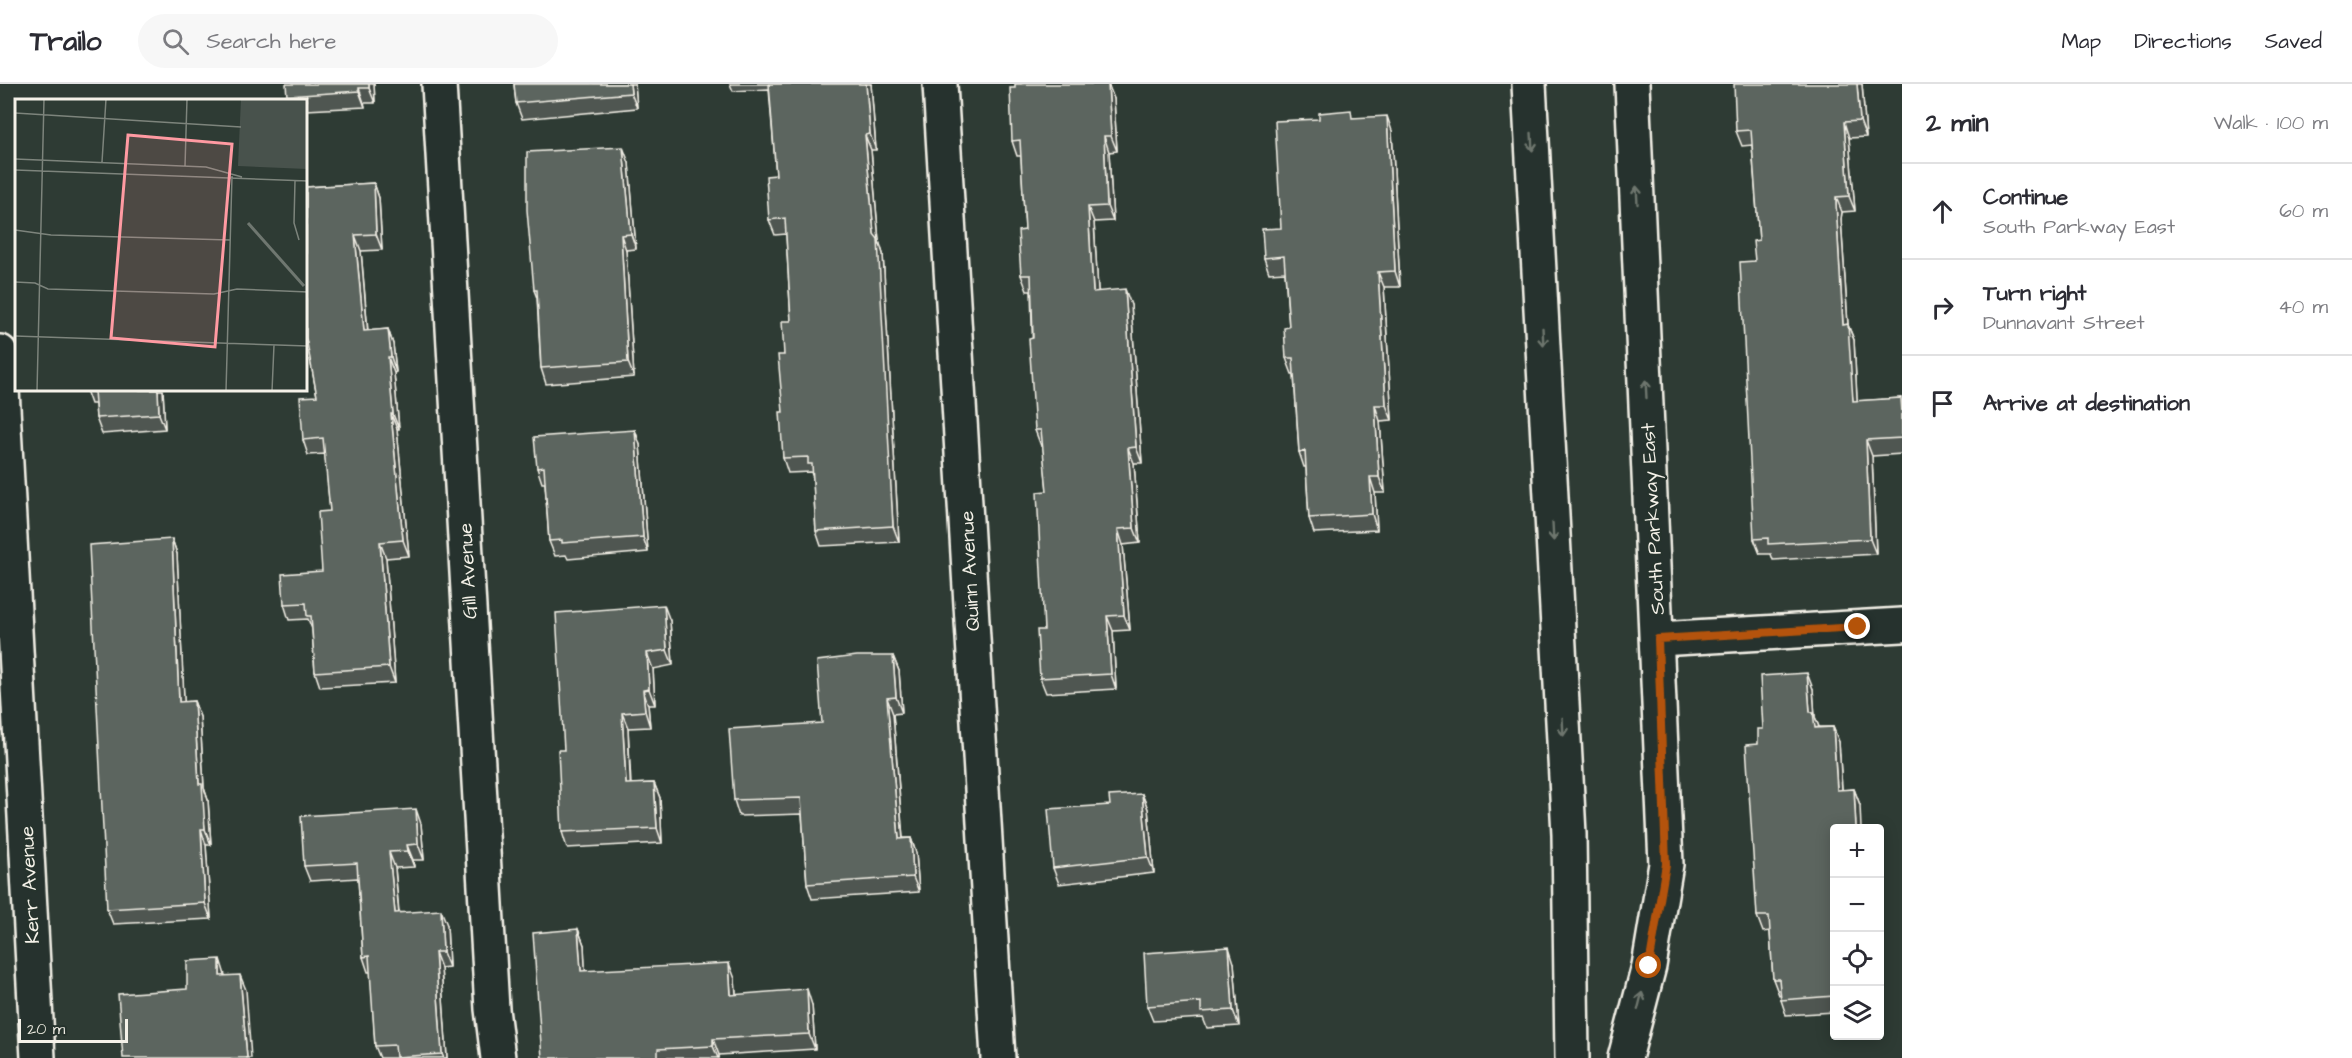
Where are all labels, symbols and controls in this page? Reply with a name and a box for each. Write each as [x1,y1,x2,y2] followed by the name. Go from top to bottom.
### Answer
[138,14,558,68] search box
[30,22,102,61] text: Trailo
[159,25,192,58] icon: search
[207,26,336,57] text: Search here
[2061,27,2101,56] text: Map
[2134,27,2232,56] text: Directions
[2265,27,2322,56] text: Saved
[15,99,308,392] inset map
[1926,105,1988,141] text: 2 min
[2213,109,2328,137] text: Walk · 100 m
[1527,132,1538,152] one-way arrow
[1983,182,2068,213] text: Continue
[1632,185,1643,205] one-way arrow
[1926,195,1959,228] icon: ahead
[2279,197,2328,225] text: 60 m
[1983,213,2175,241] text: South Parkway East
[1983,278,2086,309] text: Turn right
[1926,291,1959,324] icon: right
[2278,293,2328,321] text: 40 m
[1983,309,2145,337] text: Dunnavant Street
[1537,327,1548,347] one-way arrow
[1641,380,1652,400] one-way arrow
[1926,387,1959,420] icon: arrive
[1983,388,2190,419] text: Arrive at destination
[1634,422,1673,616] street label: South Parkway East
[953,510,987,632] street label: Quinn Avenue
[1548,521,1559,541] one-way arrow
[451,522,484,620] street label: Gill Avenue
[1844,613,1870,639] route end
[1558,716,1569,736] one-way arrow
[1830,824,1884,1040] map controls
[1830,824,1884,878] button: +
[13,825,47,945] street label: Kerr Avenue
[1830,878,1884,932] button: −
[1830,932,1884,986] button: locate
[1635,952,1661,978] route start
[1830,986,1884,1040] button: layers
[1635,992,1646,1011] one-way arrow
[18,1016,128,1044] scale bar
[27,1018,65,1040] text: 20 m

